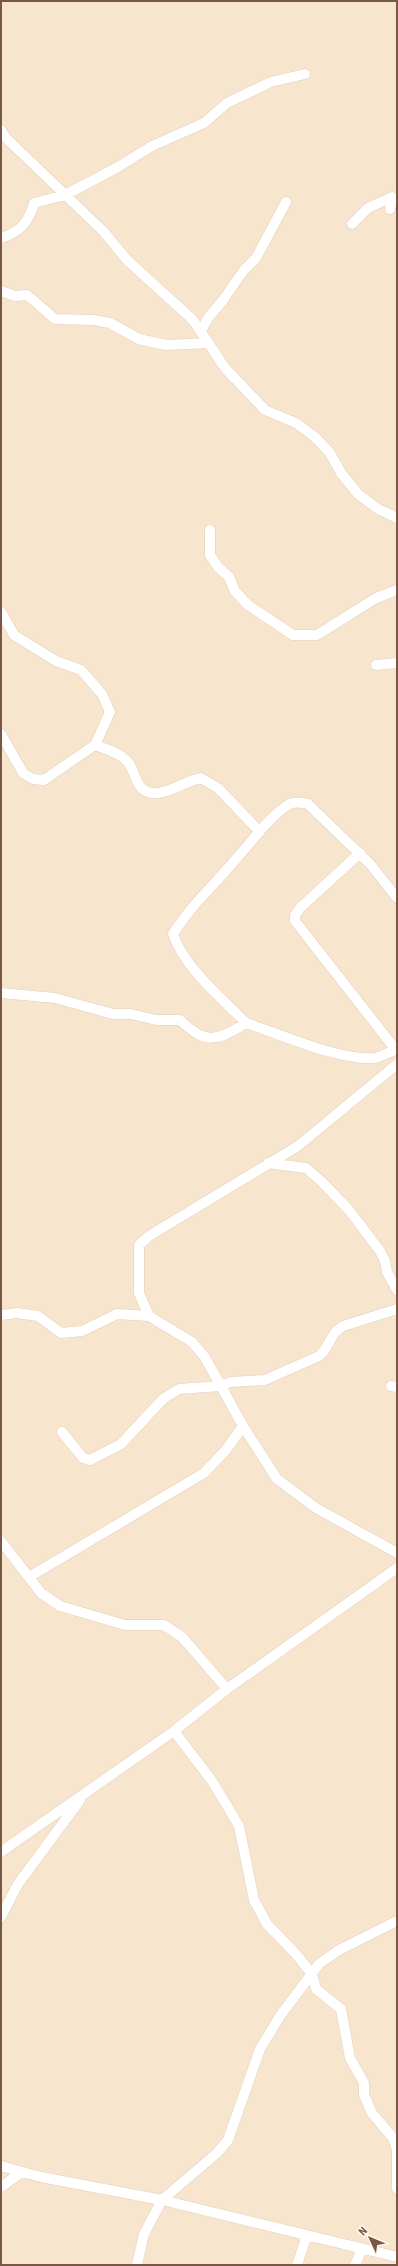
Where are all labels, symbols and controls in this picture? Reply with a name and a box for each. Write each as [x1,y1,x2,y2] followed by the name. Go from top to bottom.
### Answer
[350,2218,390,2258] north arrow
[356,2224,370,2238] text: N

